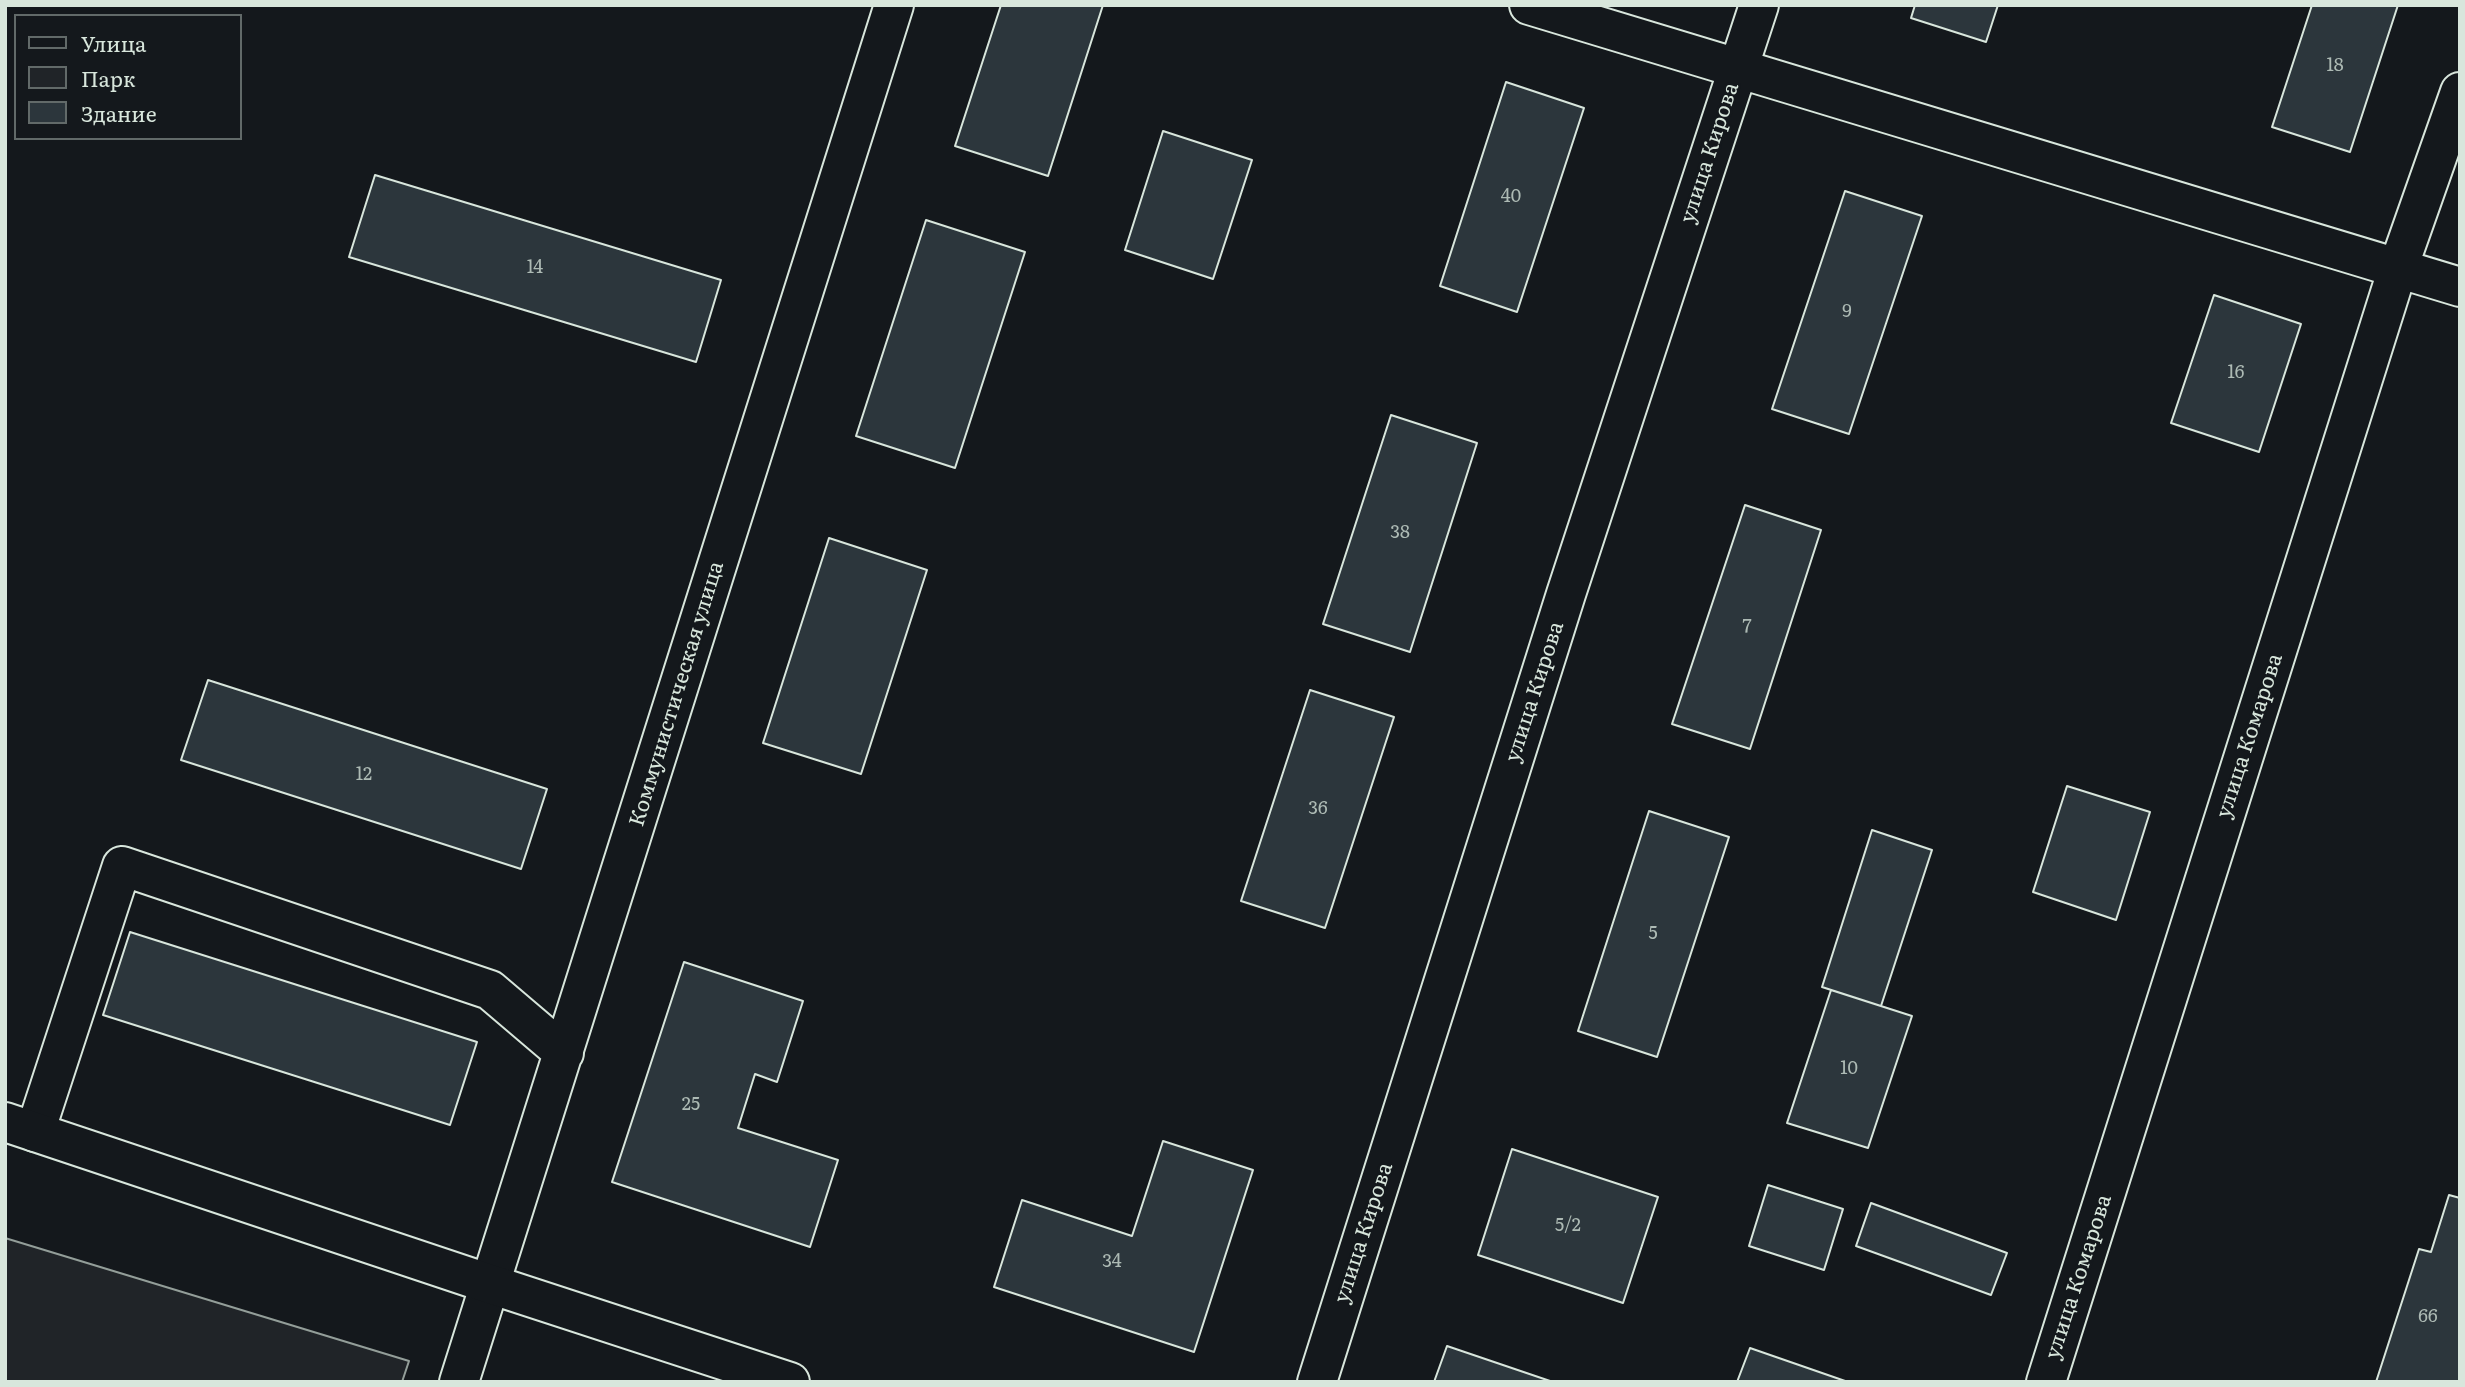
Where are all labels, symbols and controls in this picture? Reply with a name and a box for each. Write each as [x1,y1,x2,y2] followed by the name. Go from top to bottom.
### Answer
[14,14,242,140] legend
[81,27,146,58] text: Улица
[2326,55,2344,77] house number: 18
[81,62,135,93] text: Парк
[1675,79,1745,227] street label: улица Кирова
[81,97,157,128] text: Здание
[1501,186,1521,208] house number: 40
[527,257,543,279] house number: 14
[1842,301,1852,323] house number: 9
[2228,362,2244,384] house number: 16
[1390,522,1410,544] house number: 38
[625,558,729,830] street label: Коммунистическая улица
[1742,616,1752,638] house number: 7
[1500,618,1570,766] street label: улица Кирова
[2211,650,2289,822] street label: улица Комарова
[356,764,372,786] house number: 12
[1308,798,1328,820] house number: 36
[1648,923,1658,945] house number: 5
[1840,1058,1858,1080] house number: 10
[682,1094,700,1116] house number: 25
[1329,1159,1399,1307] street label: улица Кирова
[2040,1191,2118,1363] street label: улица Комарова
[1555,1215,1581,1237] house number: 5/2
[1102,1251,1122,1273] house number: 34
[2418,1306,2438,1328] house number: 66

